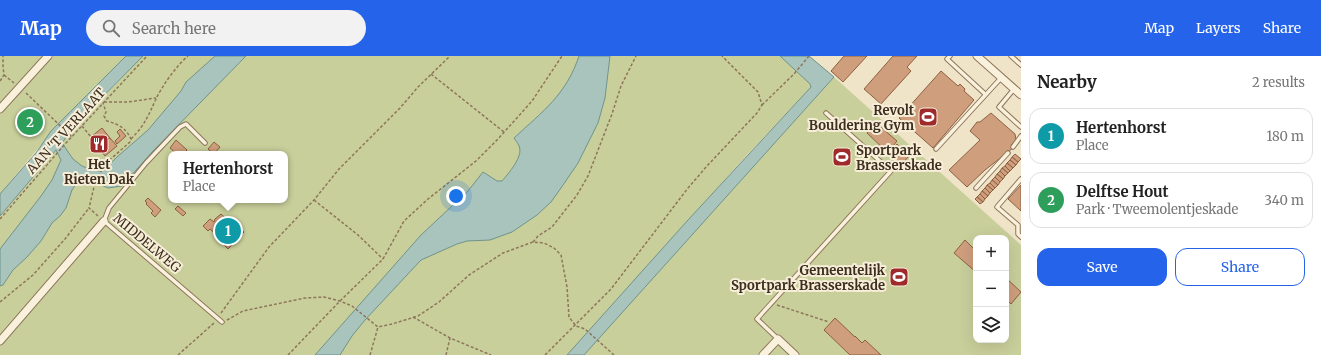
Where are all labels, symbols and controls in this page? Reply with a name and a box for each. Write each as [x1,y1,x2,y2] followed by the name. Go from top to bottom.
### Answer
[86,10,366,46] search box
[20,16,62,40] text: Map
[100,17,122,39] icon: search
[132,19,216,38] text: Search here
[1144,19,1174,37] text: Map
[1196,19,1241,37] text: Layers
[1263,19,1301,37] text: Share
[1037,71,1097,93] text: Nearby
[1252,74,1305,91] text: 2 results
[22,84,109,178] street label: AAN 'T VERLAAT
[809,102,915,134] place label: Revolt Bouldering Gym
[917,106,939,128] sports icon: Revolt Bouldering Gym
[17,107,43,137] pin: 2
[1076,118,1167,137] text: Hertenhorst
[1048,128,1054,145] text: 1
[1266,128,1304,145] text: 180 m
[88,133,110,155] restaurant icon: Het Rieten Dak
[1076,137,1109,154] text: Place
[856,142,942,174] place label: Sportpark Brasserskade
[831,146,853,168] sports icon: Sportpark Brasserskade
[168,151,288,203] popup
[64,156,135,188] place label: Het Rieten Dak
[183,159,273,178] text: Hertenhorst
[183,178,215,195] text: Place
[1076,182,1169,201] text: Delftse Hout
[446,186,466,206] your location
[1047,192,1055,209] text: 2
[1265,192,1304,209] text: 340 m
[1076,201,1238,218] text: Park · Tweemolentjeskade
[110,210,185,277] street label: MIDDELWEG
[215,216,241,246] pin: 1
[973,235,1009,343] map controls
[973,235,1009,271] button: +
[1037,248,1167,286] button: Save
[1175,248,1305,286] button: Share
[731,262,886,294] place label: Gemeentelijk Sportpark Brasserskade
[888,266,910,288] sports icon: Gemeentelijk Sportpark Brasserskade
[973,271,1009,307] button: −
[973,307,1009,343] button: layers

